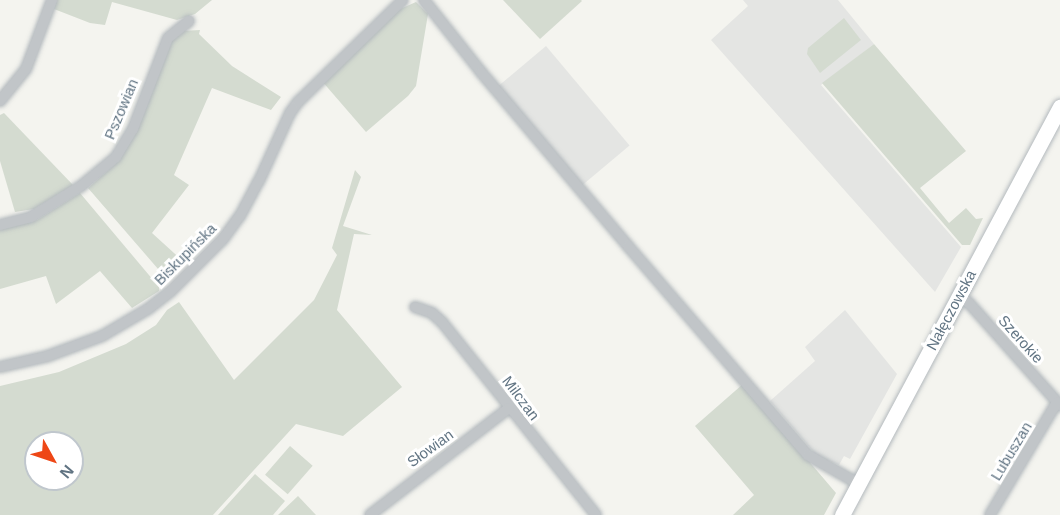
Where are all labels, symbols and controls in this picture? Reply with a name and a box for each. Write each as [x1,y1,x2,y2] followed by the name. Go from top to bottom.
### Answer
[100,76,142,142] street label: Pszowian
[150,219,220,289] street label: Biskupińska
[922,267,980,353] street label: Nałęczowska
[995,311,1047,367] street label: Szerokie
[499,372,543,424] street label: Milczan
[987,418,1035,484] street label: Lubuszan
[403,425,457,471] street label: Słowian
[24,431,84,491] north arrow
[56,462,77,481] text: N

